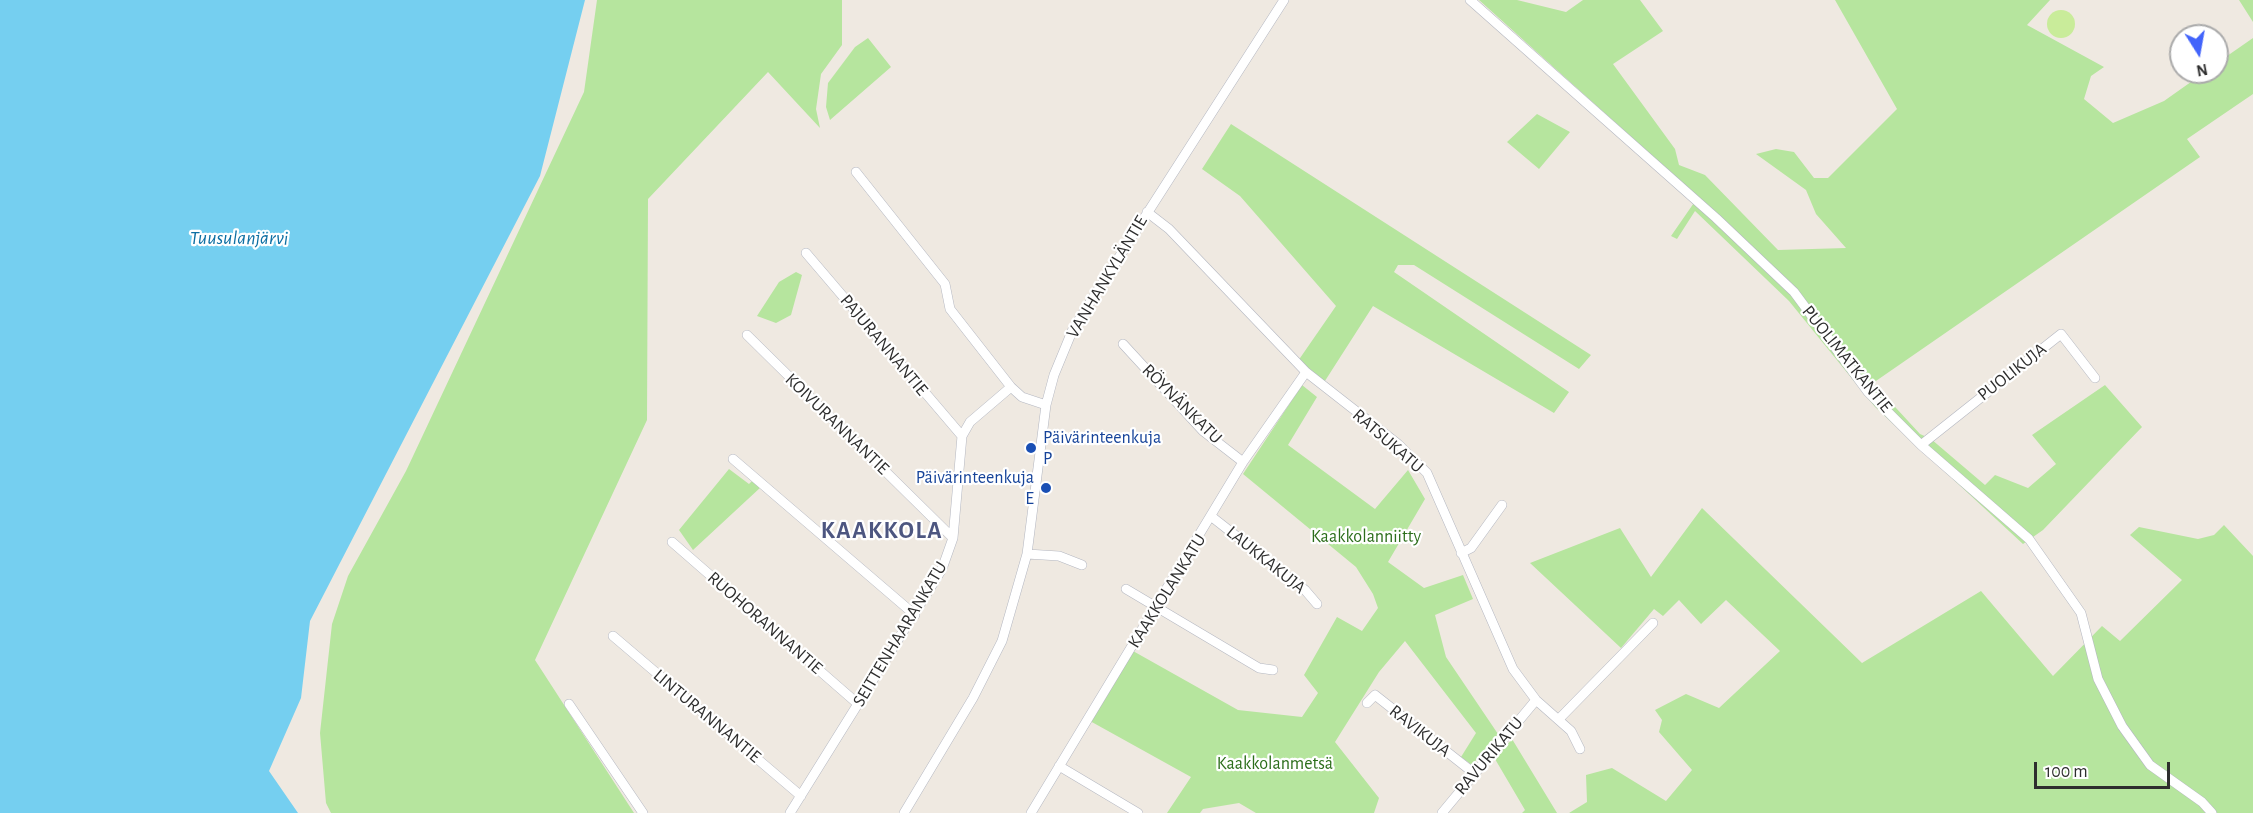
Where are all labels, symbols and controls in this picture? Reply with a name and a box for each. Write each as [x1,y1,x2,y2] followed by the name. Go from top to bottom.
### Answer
[2169,24,2229,84] north arrow
[2195,61,2209,79] text: N
[1062,212,1152,342] street label: VANHANKYLÄNTIE
[190,226,288,250] water label: Tuusulanjärvi
[835,290,933,400] street label: PAJURANNANTIE
[1797,301,1897,417] street label: PUOLIMATKANTIE
[1973,338,2051,406] street label: PUOLIKUJA
[1137,359,1227,449] street label: RÖYNÄNKATU
[780,369,894,479] street label: KOIVURANNANTIE
[1348,404,1428,478] street label: RATSUKATU
[1043,427,1161,470] place label: Päivärinteenkuja P
[1024,441,1038,455] marker: Päivärinteenkuja P
[916,467,1034,510] place label: Päivärinteenkuja E
[1039,481,1053,495] marker: Päivärinteenkuja E
[821,517,943,545] district label: KAAKKOLA
[1222,521,1310,599] street label: LAUKKAKUJA
[1311,526,1421,548] park label: Kaakkolanniitty
[1123,530,1211,652] street label: KAAKKOLANKATU
[848,558,952,710] street label: SEITTENHAARANKATU
[703,567,827,679] street label: RUOHORANNANTIE
[649,665,765,767] street label: LINTURANNANTIE
[1385,700,1455,762] street label: RAVIKUJA
[1450,712,1528,800] street label: RAVURIKATU
[2037,750,2174,788] scale bar
[1217,753,1333,775] park label: Kaakkolanmetsä
[2045,763,2088,781] text: 100 m

